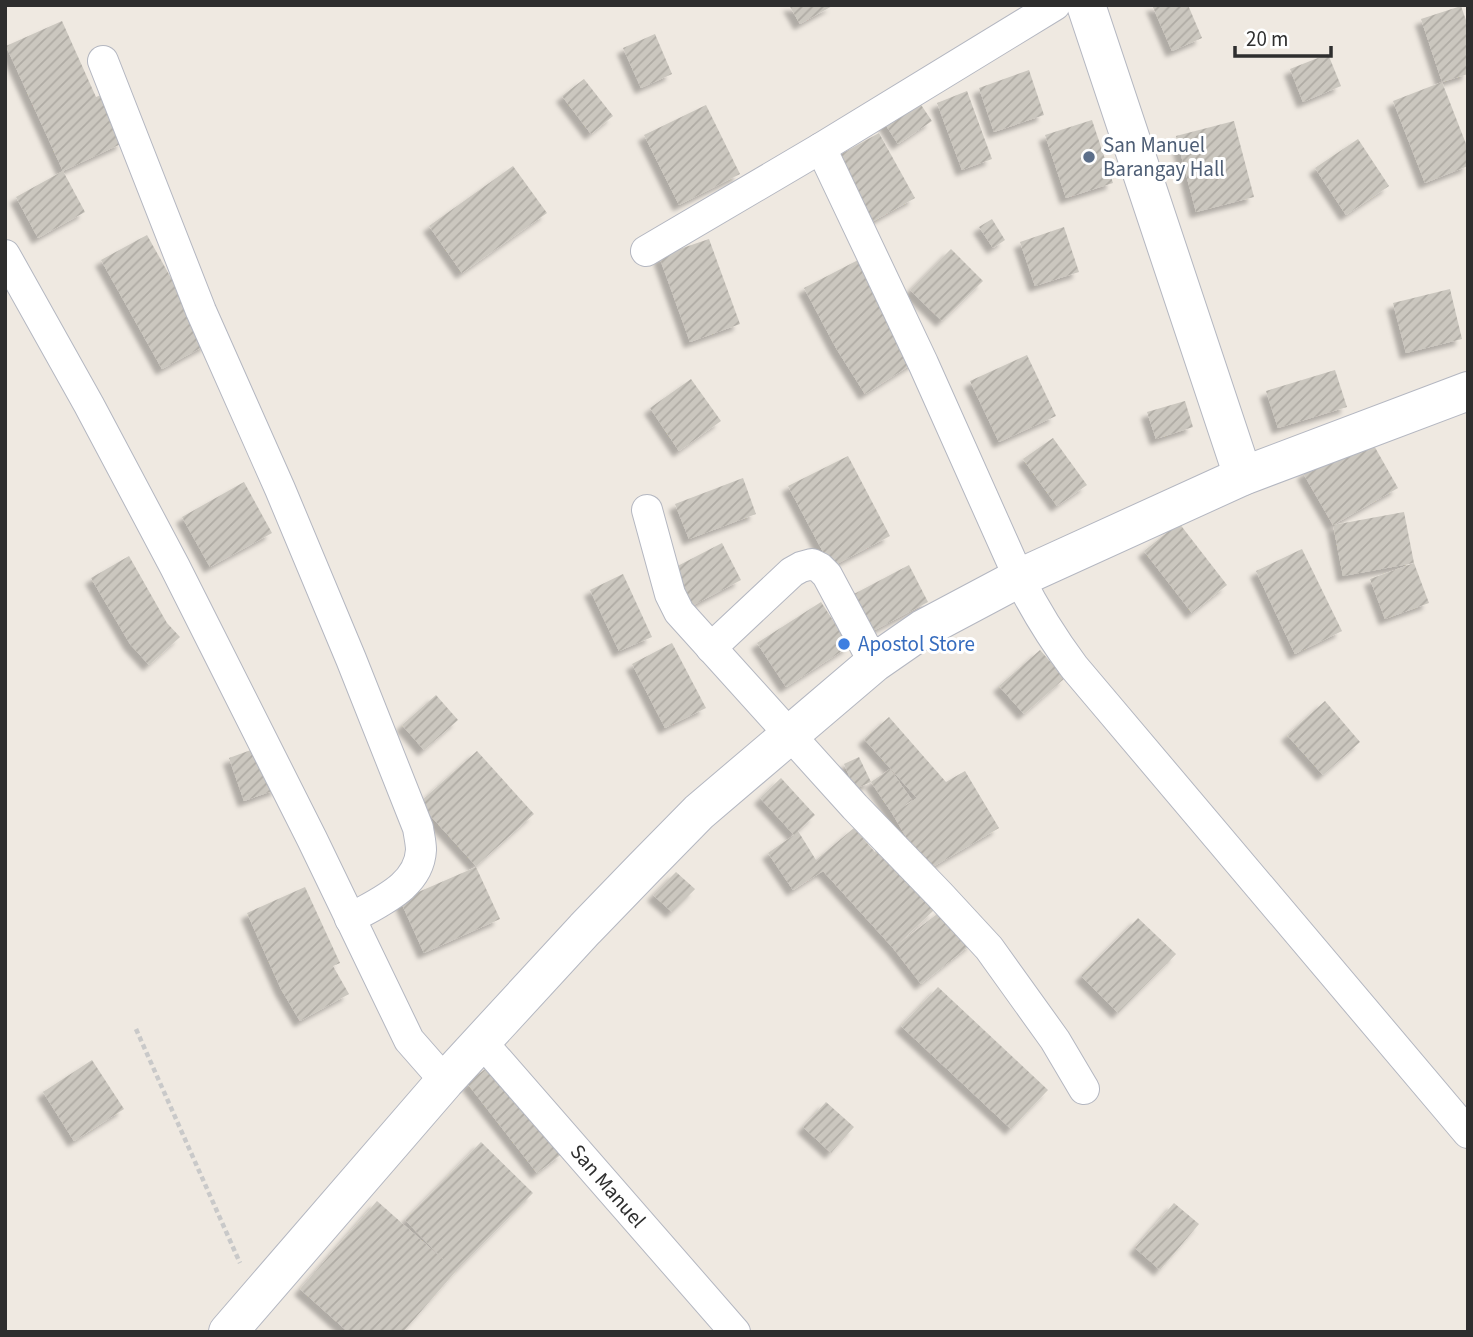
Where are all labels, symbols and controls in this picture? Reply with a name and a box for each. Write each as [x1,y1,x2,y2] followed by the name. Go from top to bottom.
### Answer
[1235,14,1331,58] scale bar
[1246,24,1288,54] text: 20 m
[1103,130,1225,184] place label: San Manuel Barangay Hall
[1081,149,1097,165] marker: San Manuel Barangay Hall
[858,629,975,659] place label: Apostol Store
[836,636,852,652] marker: Apostol Store
[563,1138,653,1234] street label: San Manuel

